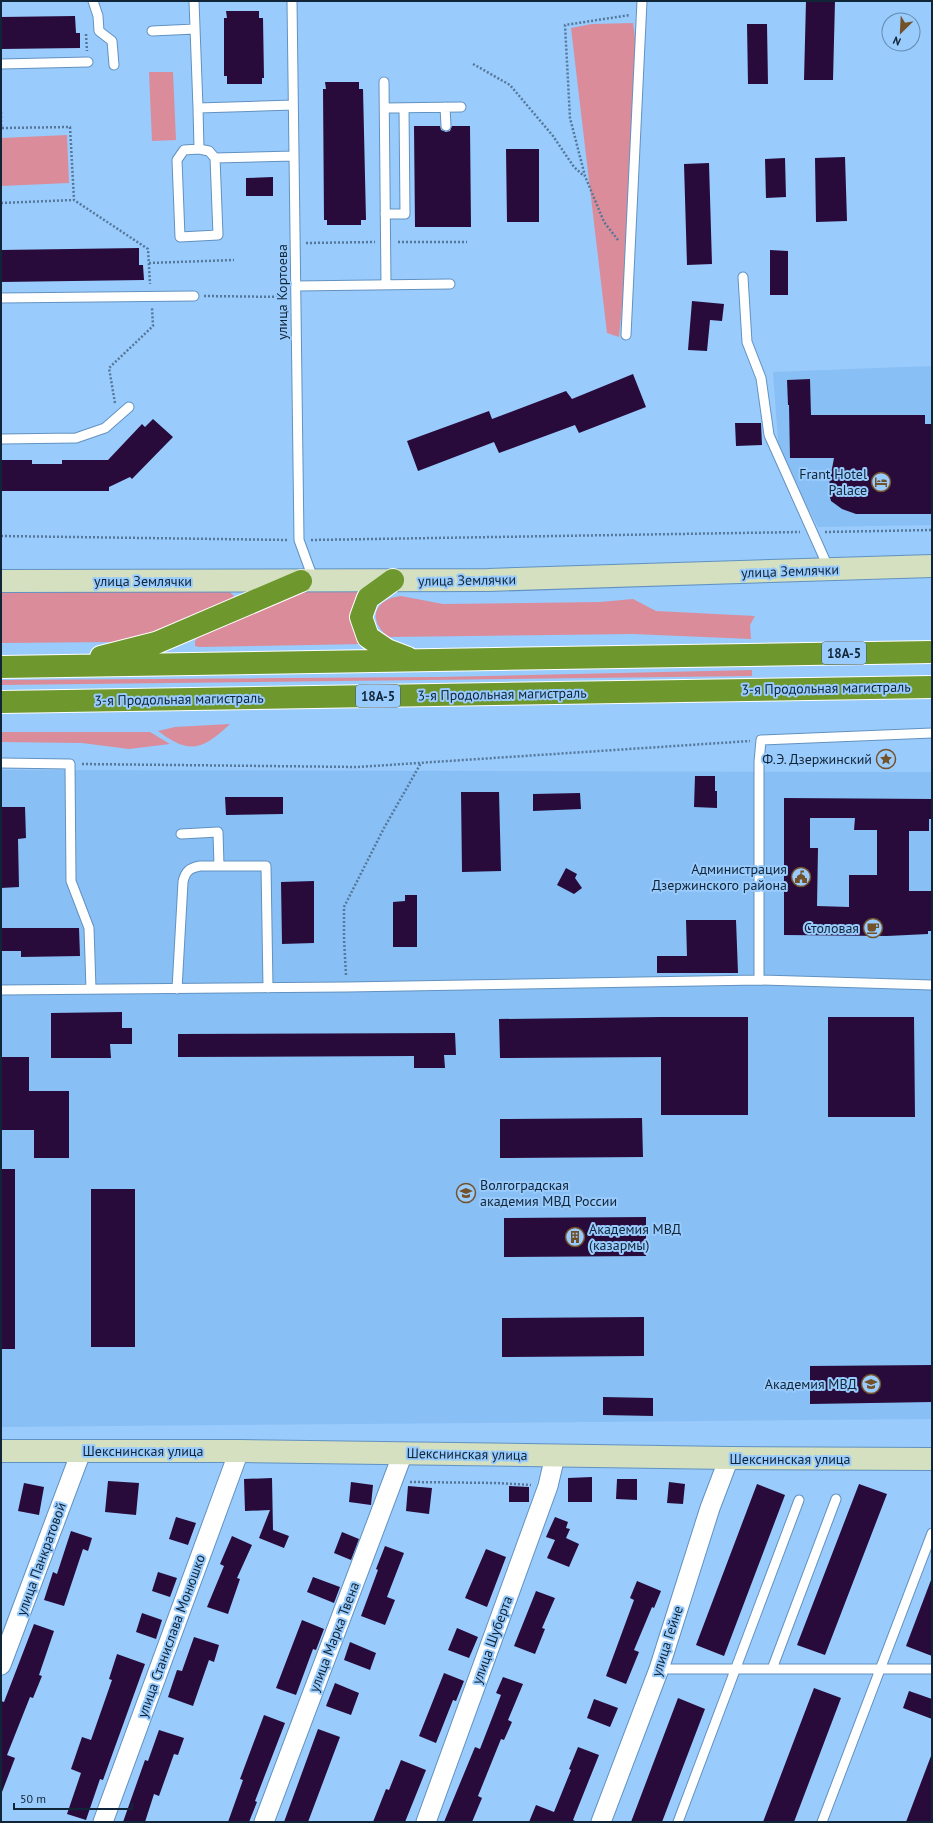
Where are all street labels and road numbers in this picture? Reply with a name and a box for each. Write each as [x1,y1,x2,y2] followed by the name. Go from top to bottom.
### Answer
[273,244,291,340] street label: улица Кортоева
[741,560,839,582] street label: улица Землячки
[418,570,516,590] street label: улица Землячки
[94,572,192,590] street label: улица Землячки
[822,642,866,664] road number: 18А-5
[741,678,911,698] street label: 3-я Продольная магистраль
[417,684,587,704] street label: 3-я Продольная магистраль
[356,685,400,707] road number: 18А-5
[94,689,264,709] street label: 3-я Продольная магистраль
[83,1442,204,1460] street label: Шекснинская улица
[406,1444,528,1464] street label: Шекснинская улица
[730,1450,851,1468] street label: Шекснинская улица
[12,1500,70,1618] street label: улица Панкратовой
[133,1552,209,1720] street label: улица Станислава Монюшко
[305,1579,363,1695] street label: улица Марка Твена
[468,1593,516,1687] street label: улица Шуберта
[647,1603,687,1679] street label: улица Гейне

